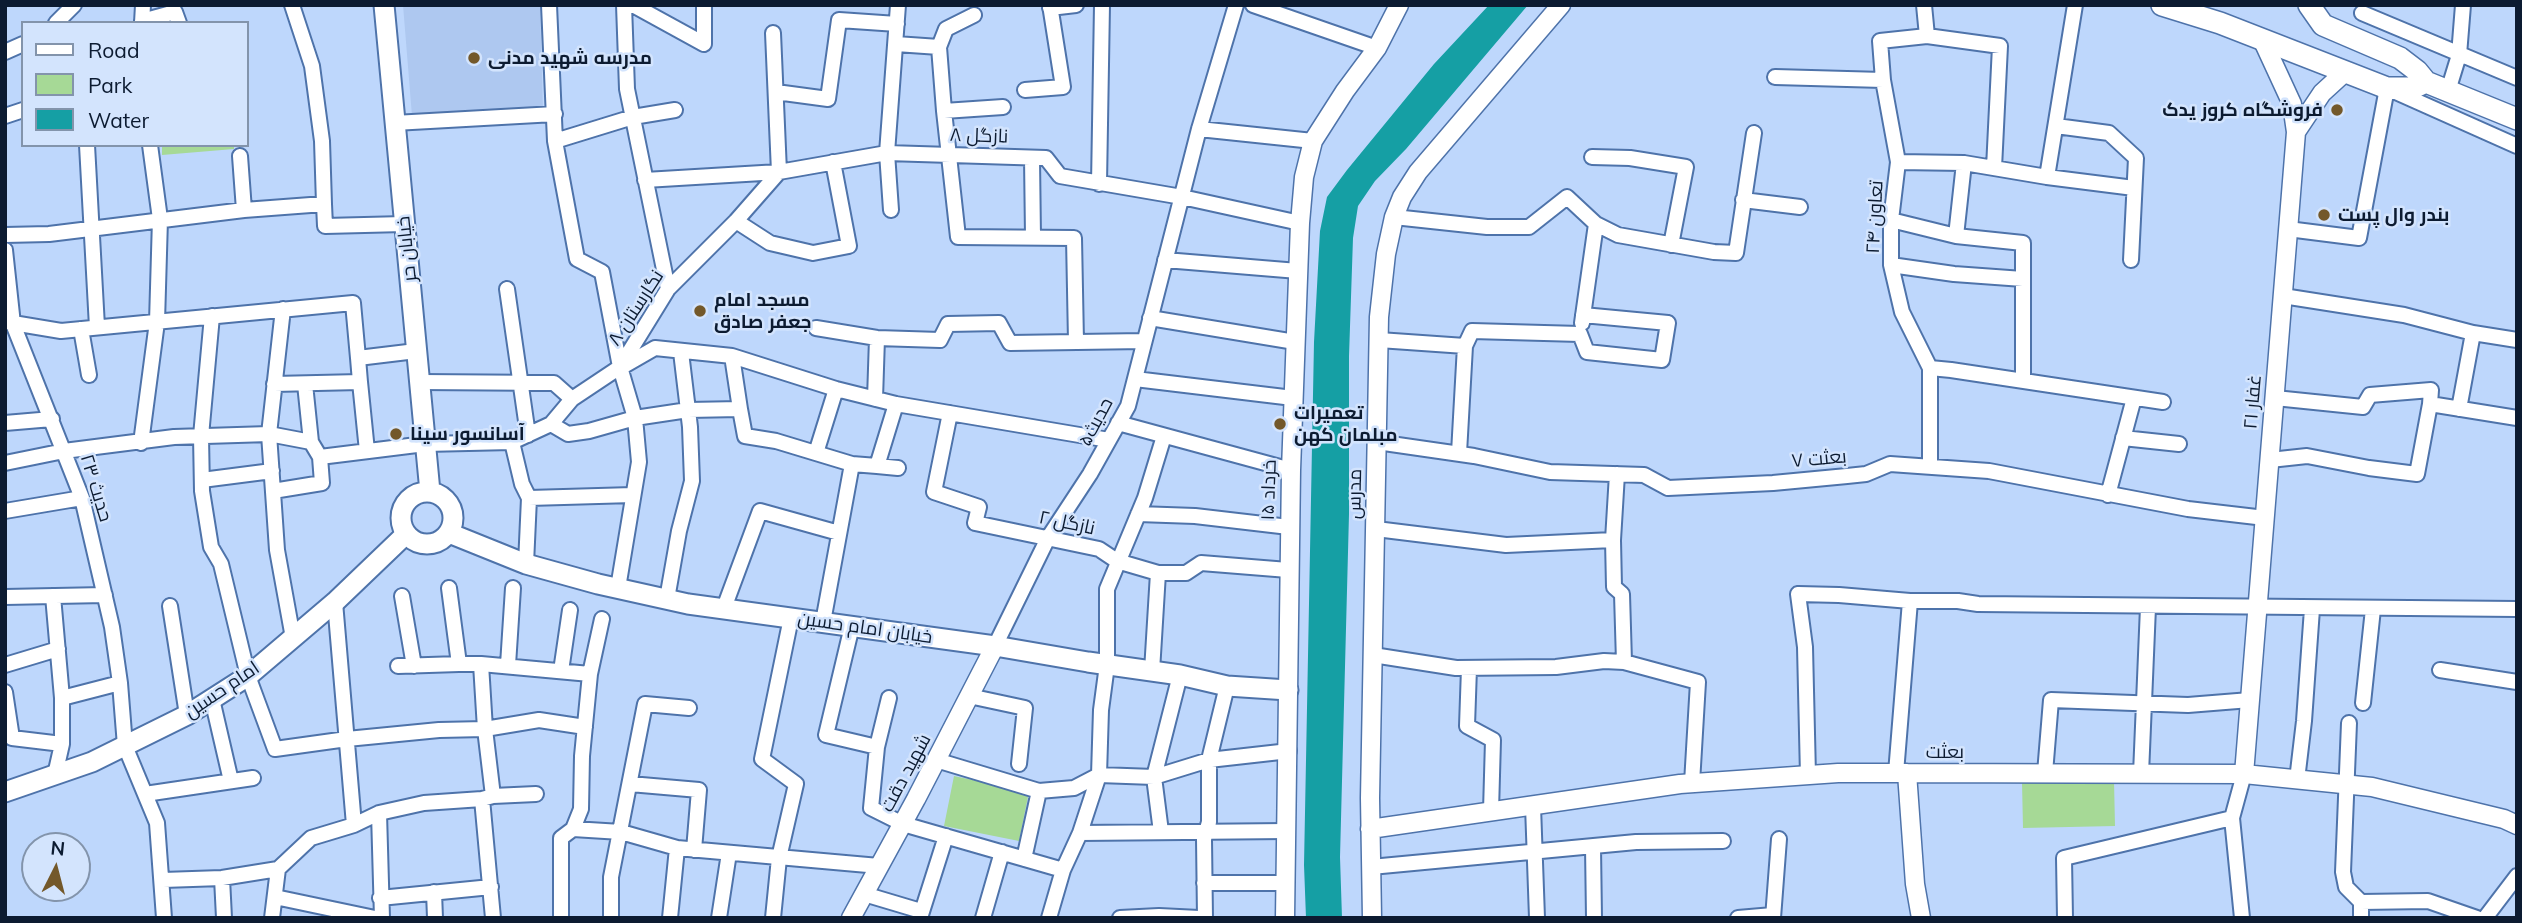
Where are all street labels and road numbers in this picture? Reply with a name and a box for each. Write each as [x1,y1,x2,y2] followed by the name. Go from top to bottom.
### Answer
[949,124,1009,148] street label: نازگل ۸
[1862,180,1888,254] street label: تعاون ۲۴
[392,215,422,283] street label: خیابان حر
[603,266,669,350] street label: نگارستان ۸
[2239,374,2267,430] street label: غفار ۲۱
[1074,394,1118,450] street label: حدیث۵
[1791,445,1847,473] street label: بعثت ۷
[75,452,117,524] street label: حدیث ۲۳
[1257,459,1281,521] street label: ۱۵ خرداد
[1343,469,1367,519] street label: مدرس
[1037,506,1097,540] street label: نازگل ۲
[796,607,934,649] street label: خیابان امام حسین
[180,657,264,723] street label: امام حسین
[876,730,936,816] street label: شهید دقت
[1926,741,1964,763] street label: بعثت

